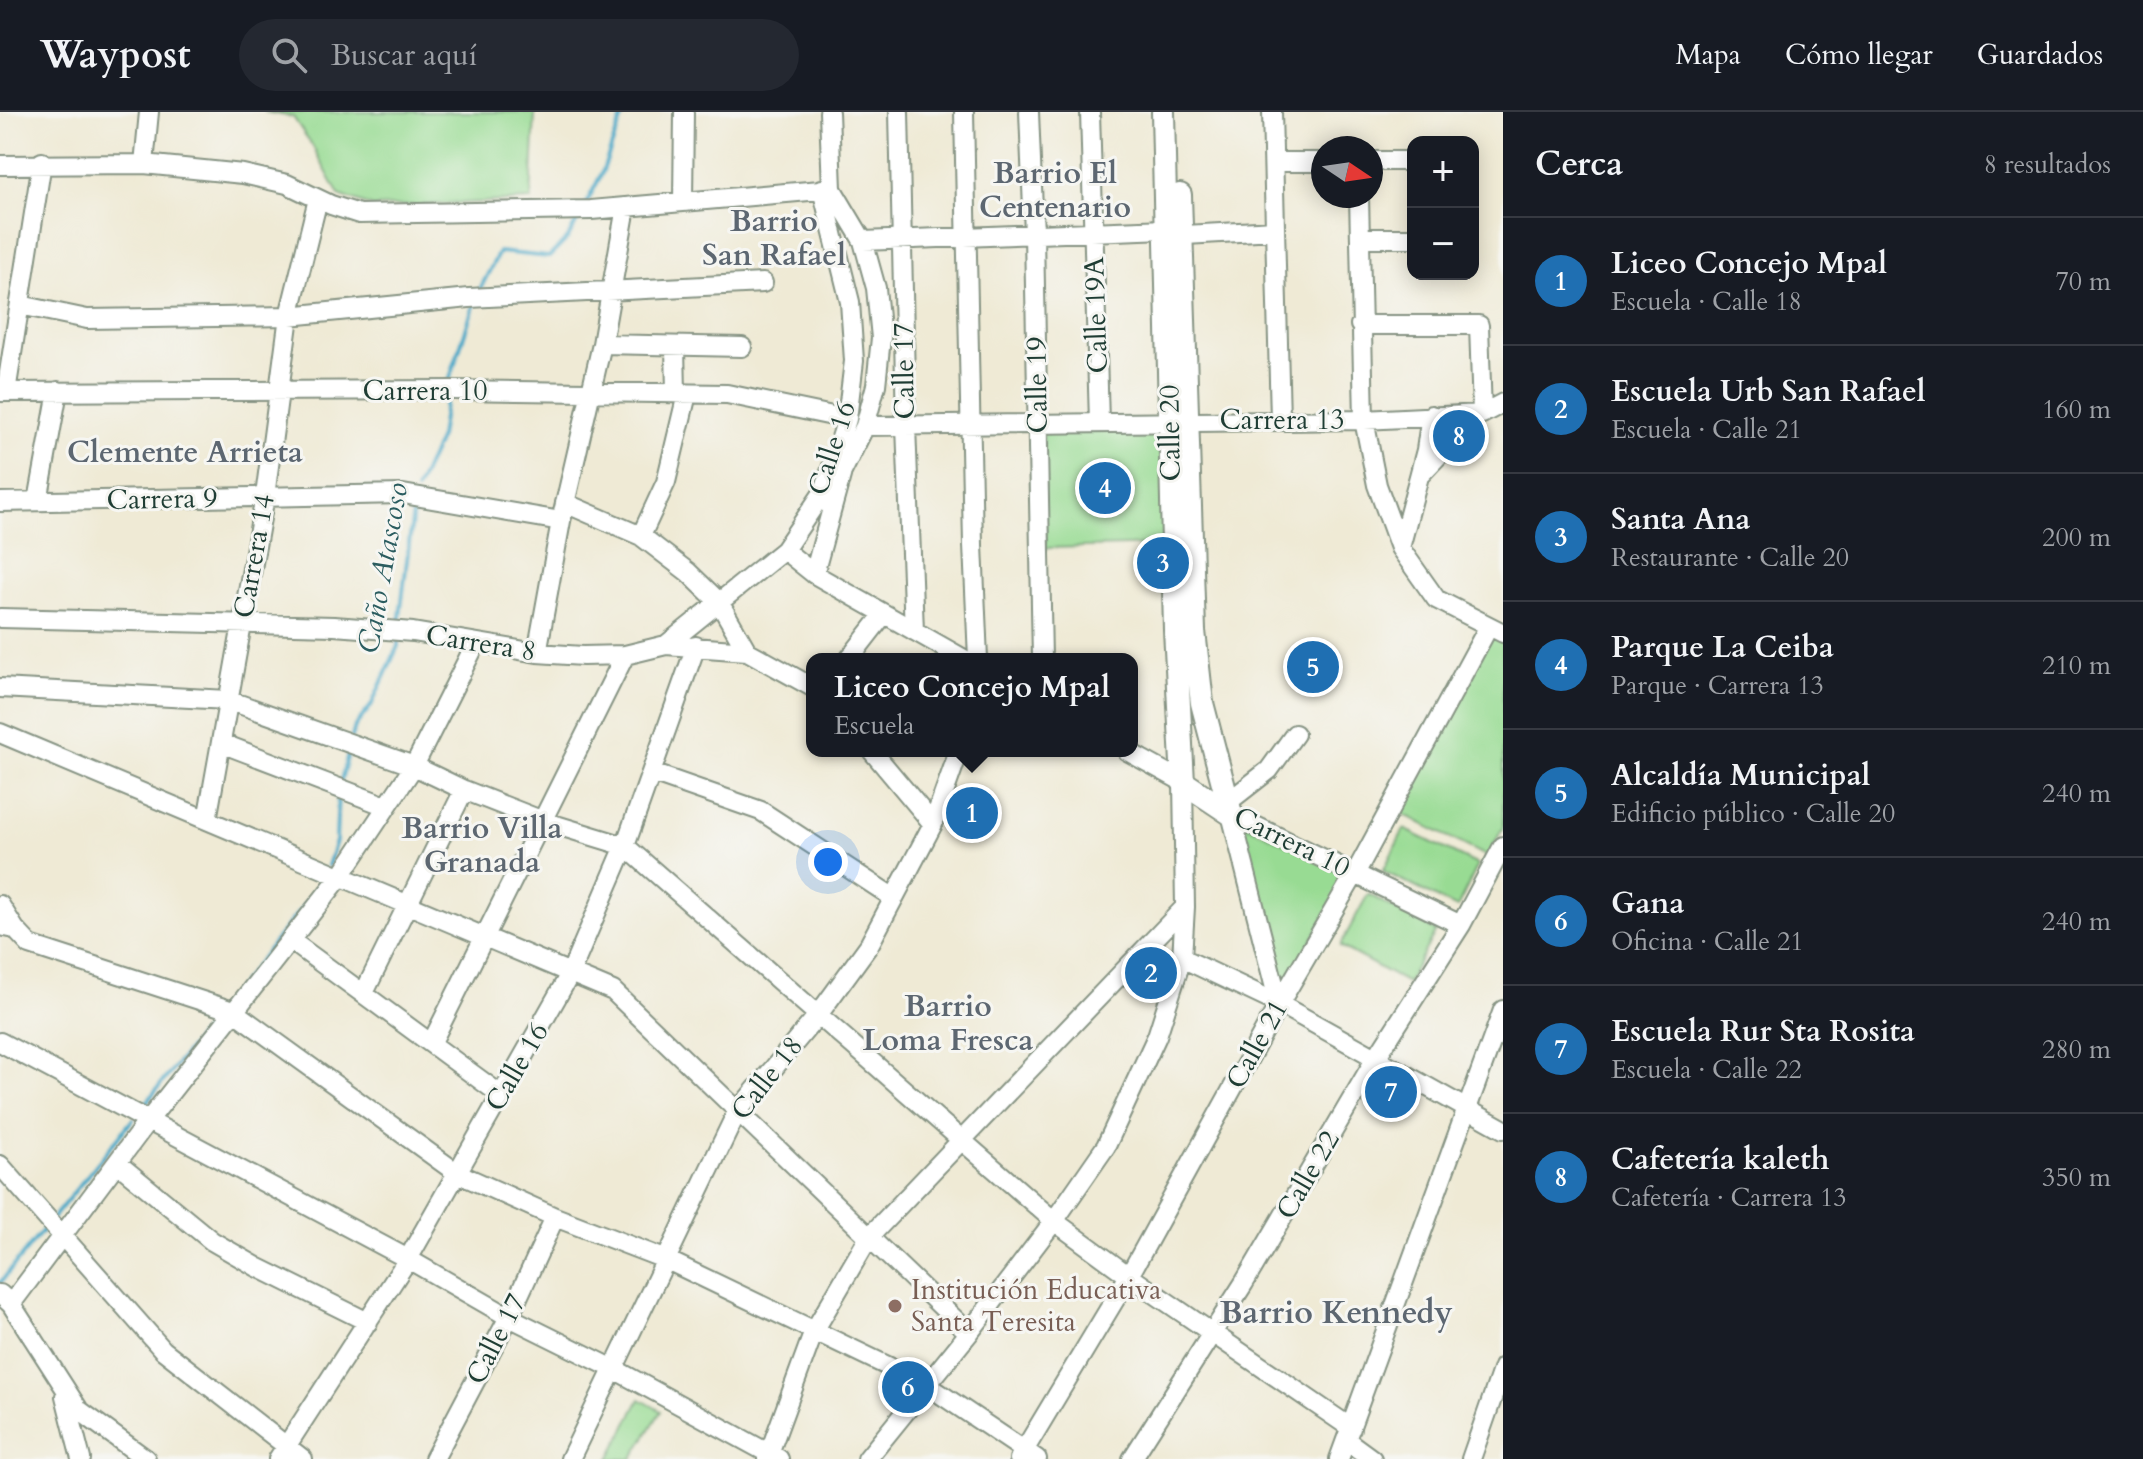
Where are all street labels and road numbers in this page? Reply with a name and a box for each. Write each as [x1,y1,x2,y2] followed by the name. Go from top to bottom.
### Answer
[1075,256,1117,374] street label: Calle 19A
[884,322,924,420] street label: Calle 17
[1017,336,1057,434] street label: Calle 19
[362,372,488,410] street label: Carrera 10
[1150,384,1190,482] street label: Calle 20
[799,396,865,500] street label: Calle 16
[1219,401,1345,439] street label: Carrera 13
[106,479,218,519] street label: Carrera 9
[224,491,284,621] street label: Carrera 14
[423,616,539,670] street label: Carrera 8
[1227,797,1357,887] street label: Carrera 10
[1217,993,1297,1095] street label: Calle 21
[476,1016,558,1118] street label: Calle 16
[722,1028,812,1128] street label: Calle 18
[1267,1124,1349,1226] street label: Calle 22
[457,1287,535,1391] street label: Calle 17

